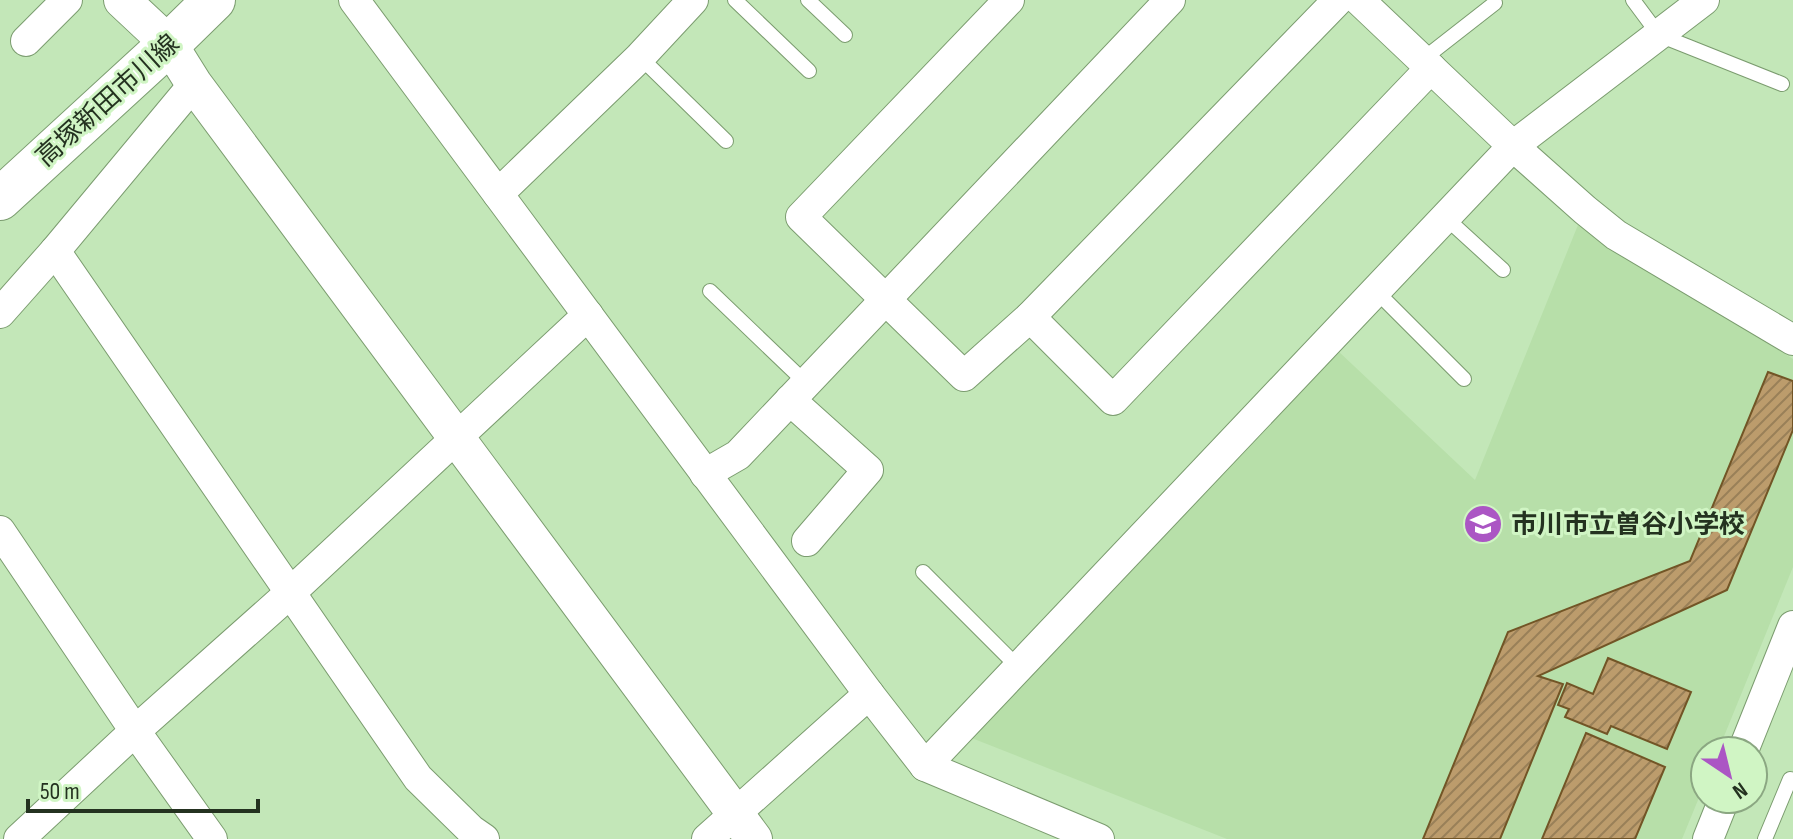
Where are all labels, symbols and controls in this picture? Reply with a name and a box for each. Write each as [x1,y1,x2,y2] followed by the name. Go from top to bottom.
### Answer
[30,29,186,174] street label: 高塚新田市川線
[1462,503,1504,545] school or university icon: 市川市立曽谷小学校
[1511,510,1745,541] place label: 市川市立曽谷小学校
[1689,735,1769,815] north arrow
[28,763,258,813] scale bar
[1727,776,1752,805] text: N
[40,777,80,806] text: 50 m

